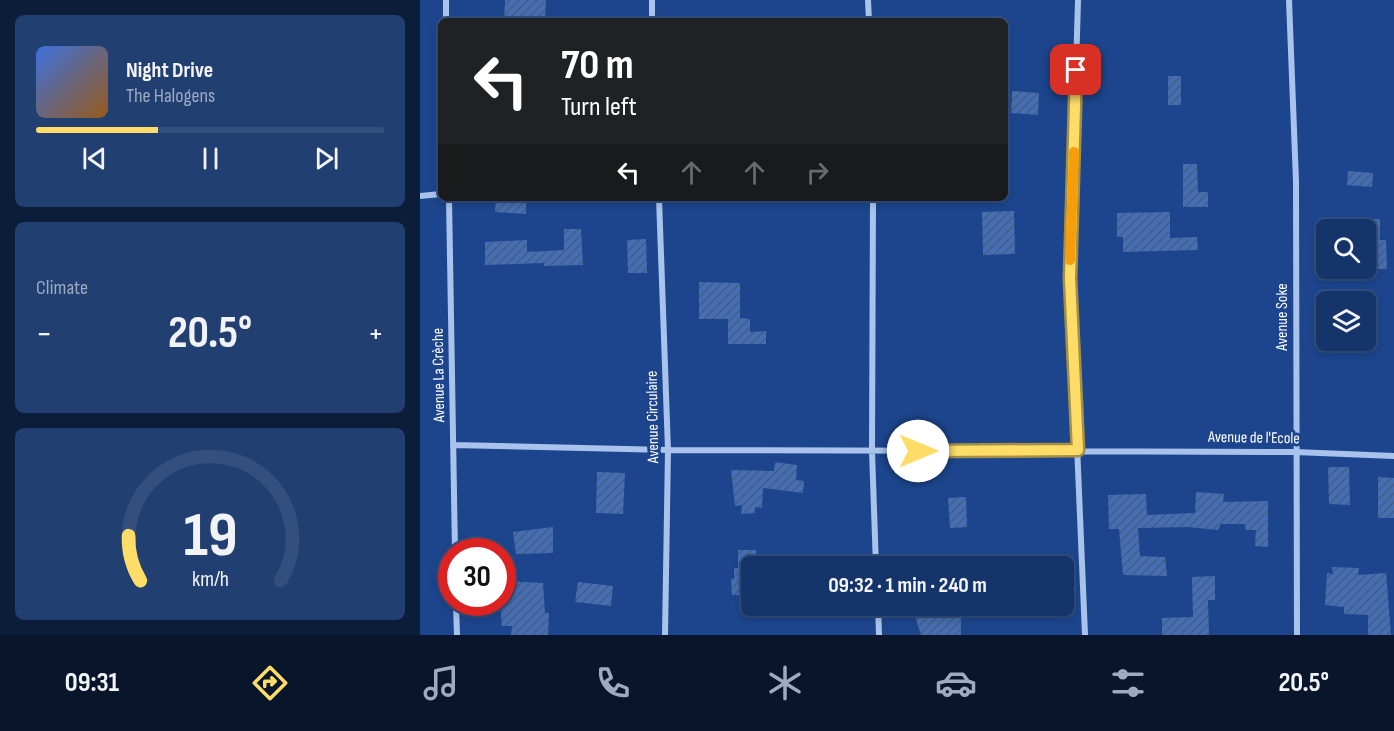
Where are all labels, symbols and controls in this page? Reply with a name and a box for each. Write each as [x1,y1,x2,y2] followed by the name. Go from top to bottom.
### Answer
[561,40,634,91] text: 70 m
[462,42,540,120] icon: left
[1050,44,1101,95] pin
[1059,53,1092,86] icon: arrive
[126,57,213,84] text: Night Drive
[126,84,215,108] text: The Halogens
[561,91,637,123] text: Turn left
[78,142,111,175] icon: previous
[194,142,227,175] icon: pause
[310,142,343,175] icon: next
[612,156,645,189] icon: left
[675,156,708,189] icon: ahead
[738,156,771,189] icon: ahead
[801,156,834,189] icon: right
[1316,219,1376,351] map controls
[1316,219,1376,279] button: search
[36,276,88,300] text: Climate
[1273,283,1292,352] street label: Avenue Soke
[1316,291,1376,351] button: layers
[168,306,252,361] text: 20.5°
[36,314,52,354] text: −
[368,314,384,354] text: +
[429,328,449,423] street label: Avenue La Crèche
[643,370,663,465] street label: Avenue Circulaire
[886,419,950,483] position arrow
[1207,428,1300,448] street label: Avenue de l'Ecole
[183,499,237,574] text: 19
[438,538,516,616] speed limit sign: 30
[191,568,229,593] text: km/h
[828,572,987,599] text: 09:32 · 1 min · 240 m
[249,662,291,704] icon: directions
[420,662,462,704] icon: music
[592,662,634,704] icon: phone
[764,662,806,704] icon: climate
[935,662,977,704] icon: car
[1107,662,1149,704] icon: filters
[65,667,119,699] text: 09:31
[1279,667,1329,699] text: 20.5°

